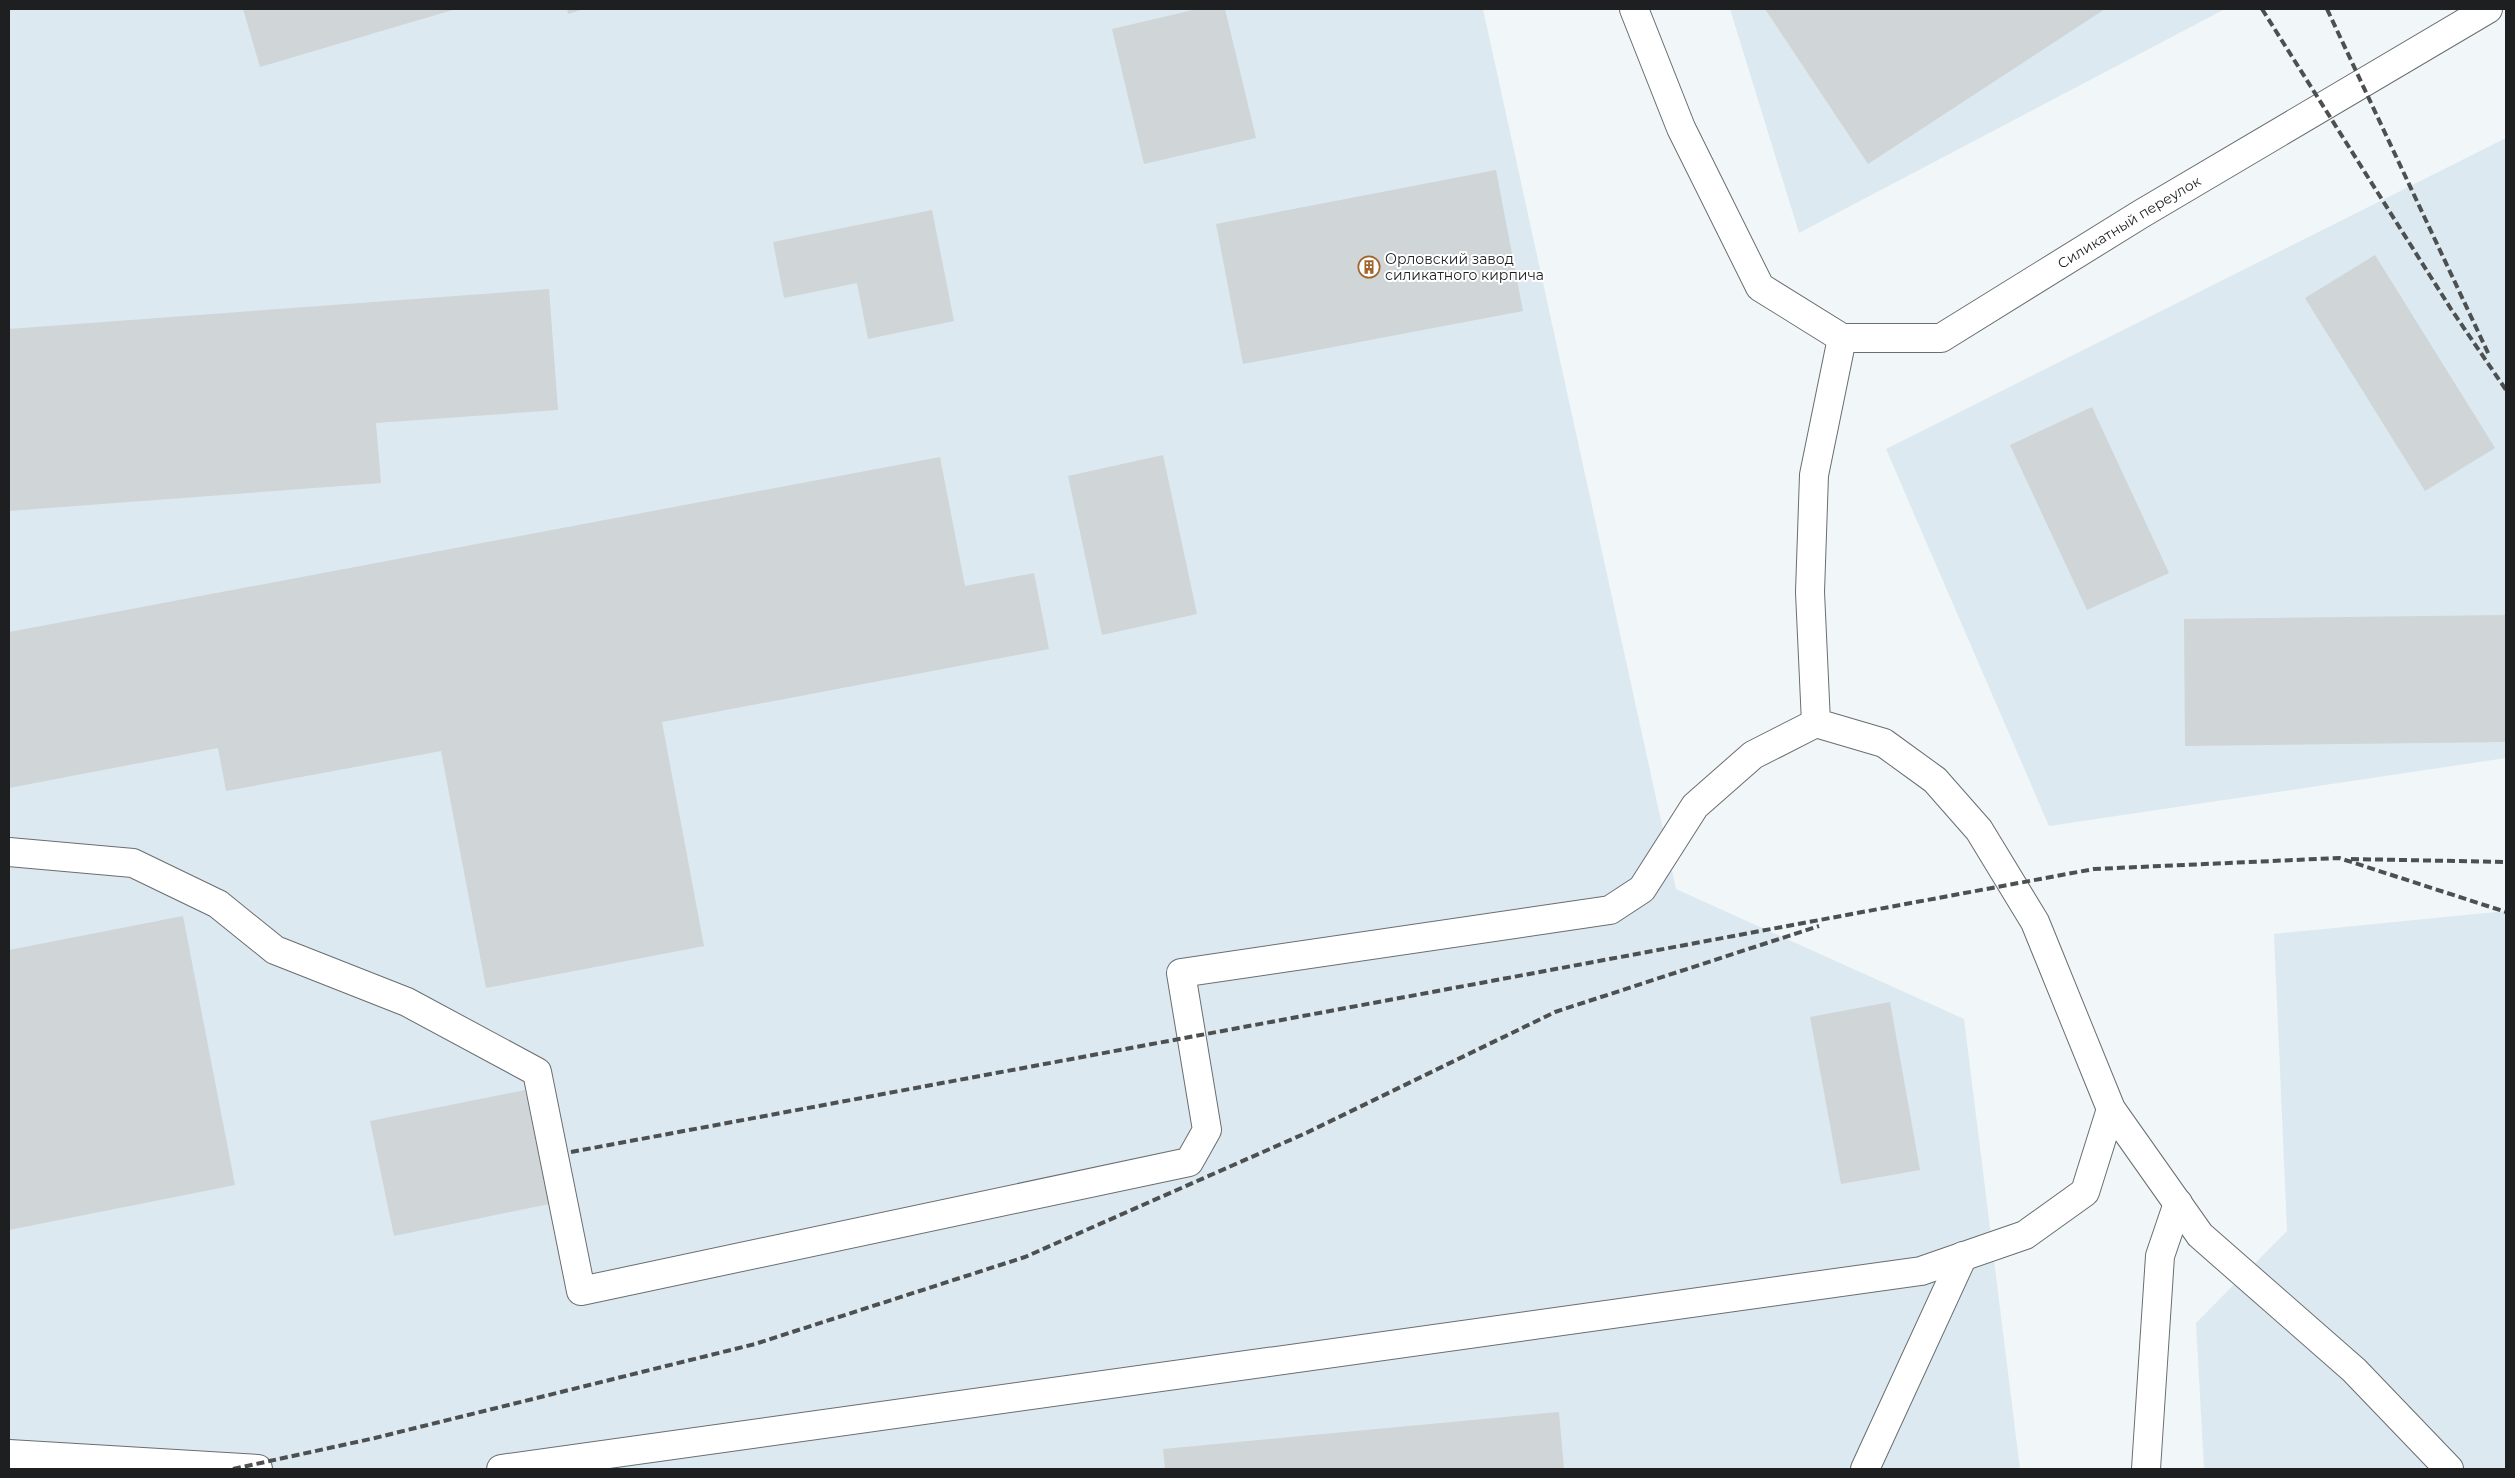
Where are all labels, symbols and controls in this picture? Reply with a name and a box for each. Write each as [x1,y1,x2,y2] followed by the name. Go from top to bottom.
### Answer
[2054,172,2204,273] street label: Силикатный переулок
[1385,250,1544,284] place label: Орловский завод силикатного кирпича
[1357,255,1381,279] building icon: Орловский завод силикатного кирпича

